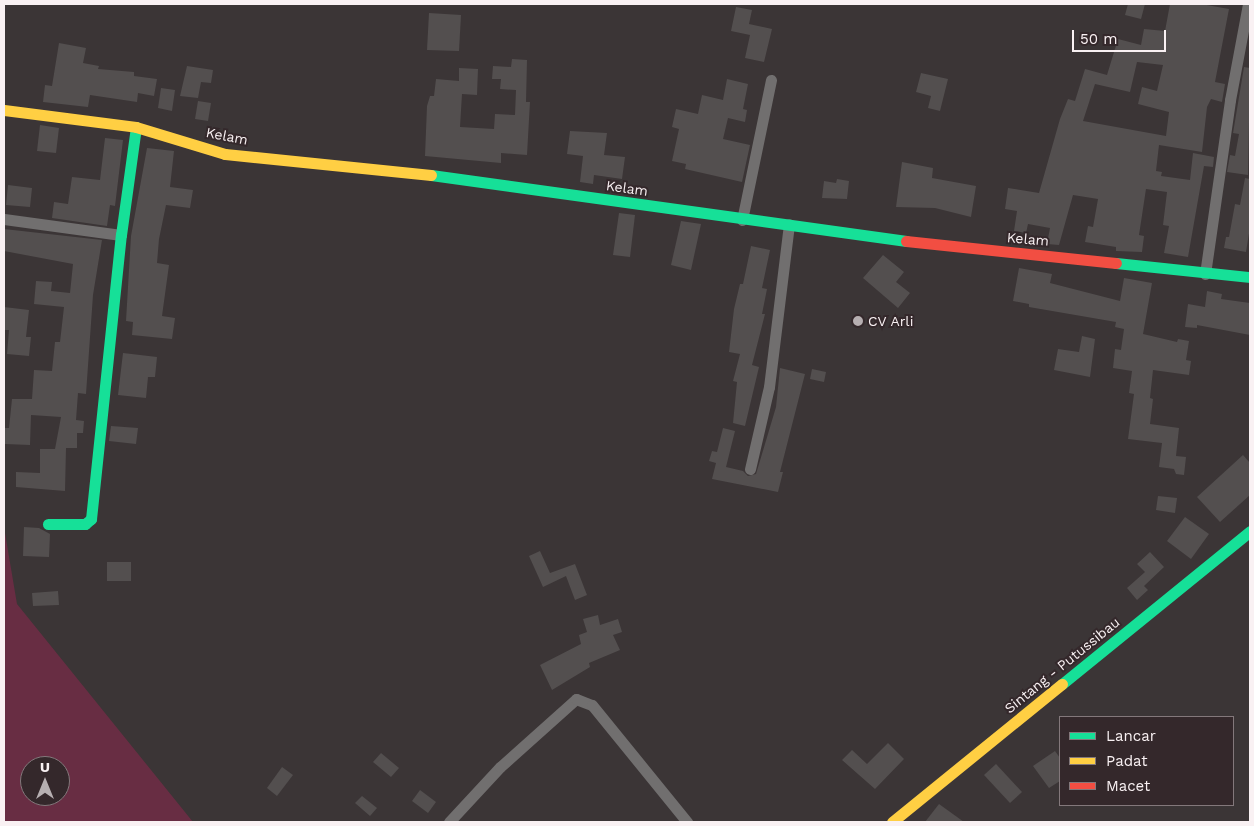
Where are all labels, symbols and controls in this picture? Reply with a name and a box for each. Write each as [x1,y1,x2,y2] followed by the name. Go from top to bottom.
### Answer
[1074,20,1168,52] scale bar
[1080,30,1117,48] text: 50 m
[205,124,249,148] street label: Kelam
[605,177,649,199] street label: Kelam
[1006,229,1050,249] street label: Kelam
[868,313,914,329] place label: CV Arli
[852,315,864,327] marker: CV Arli
[1001,613,1123,717] street label: Sintang - Putussibau
[1059,716,1234,806] legend
[1106,727,1156,745] text: Lancar
[1106,752,1148,770] text: Padat
[20,756,70,806] north arrow
[40,759,50,775] text: U
[1106,777,1150,795] text: Macet

